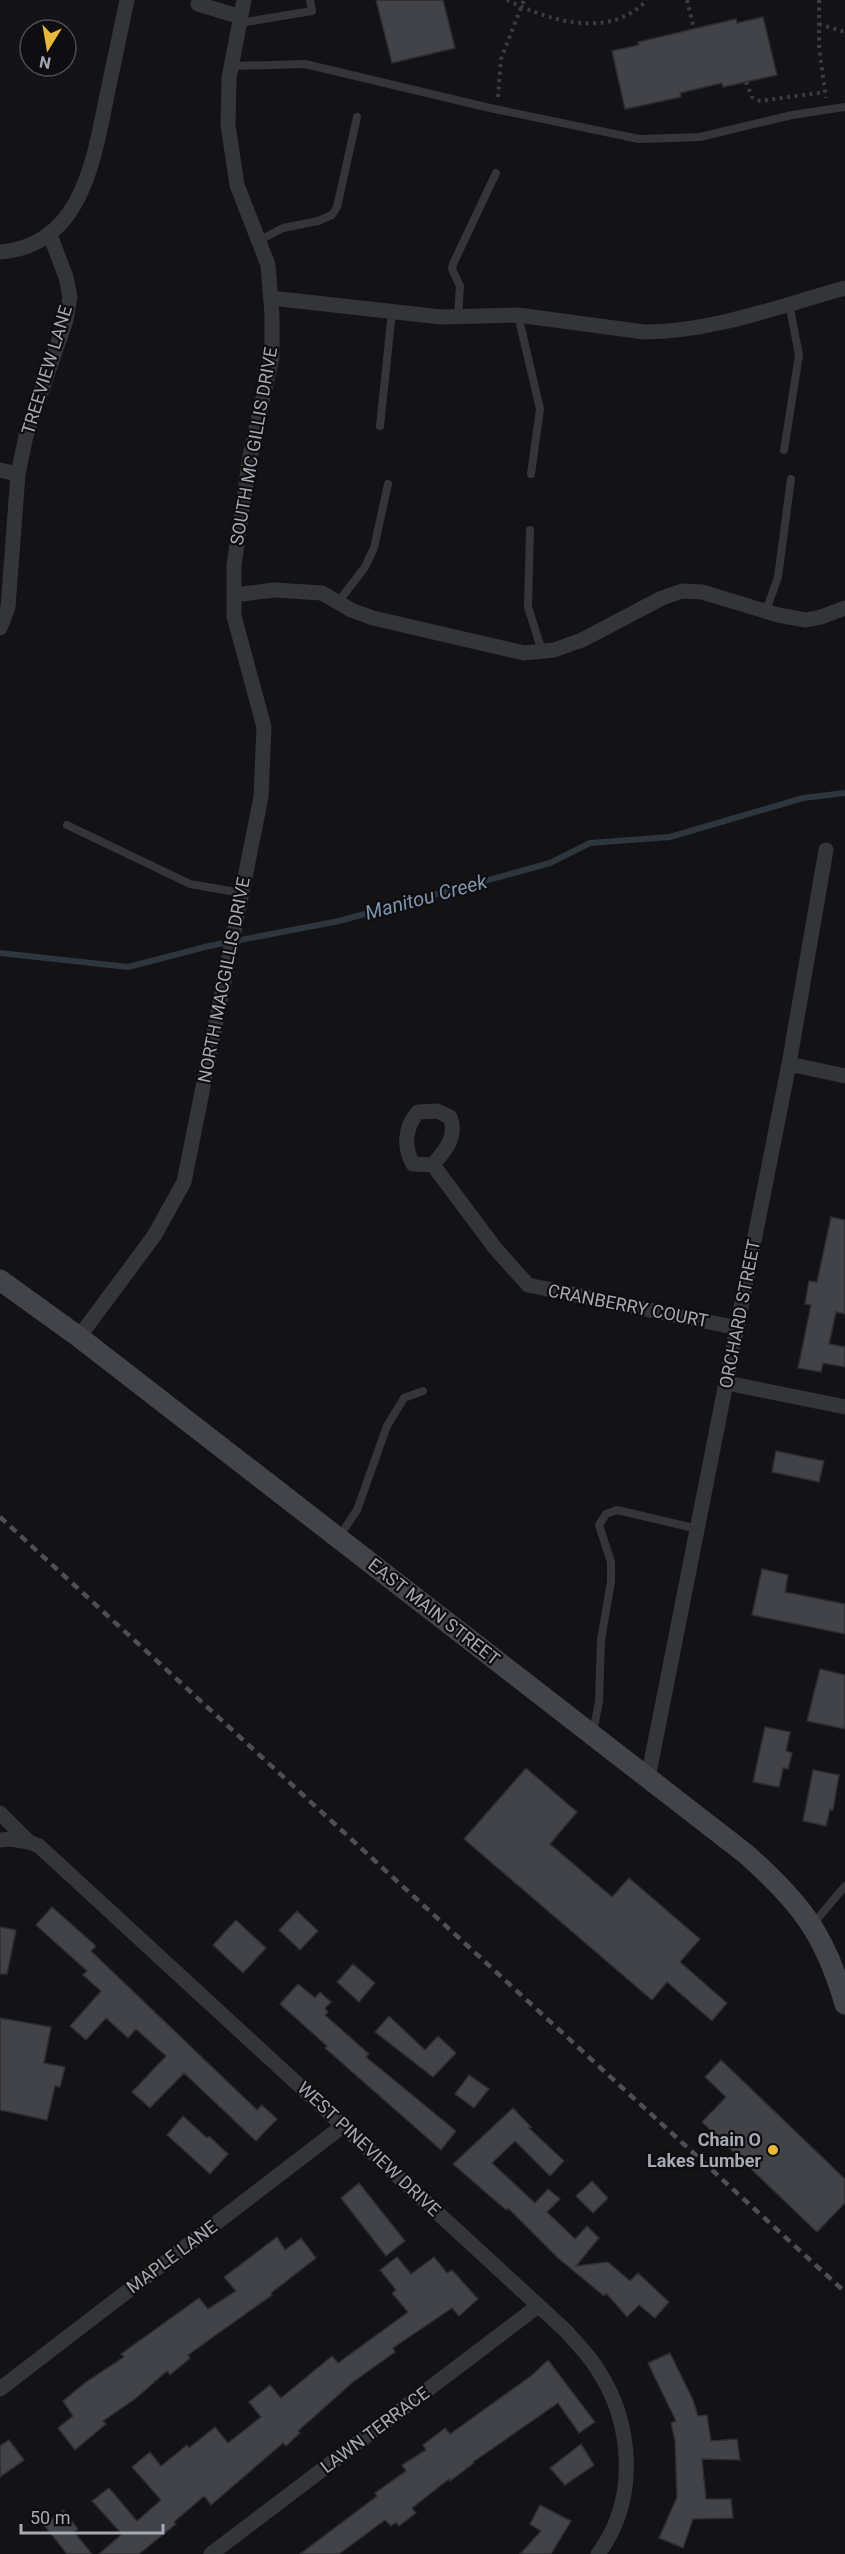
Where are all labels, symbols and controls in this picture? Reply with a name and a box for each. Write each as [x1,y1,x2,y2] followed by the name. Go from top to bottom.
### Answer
[18,18,78,78] north arrow
[38,52,53,73] text: N
[17,303,76,437] street label: TREEVIEW LANE
[226,345,281,547] street label: SOUTH MC GILLIS DRIVE
[362,869,491,925] water label: Manitou Creek
[193,875,254,1084] street label: NORTH MACGILLIS DRIVE
[715,1237,764,1390] street label: ORCHARD STREET
[546,1280,710,1331] street label: CRANBERRY COURT
[364,1554,504,1670] street label: EAST MAIN STREET
[294,2077,445,2220] street label: WEST PINEVIEW DRIVE
[647,2129,761,2171] place label: Chain O Lakes Lumber
[766,2143,780,2157] marker: Chain O Lakes Lumber
[122,2216,221,2297] street label: MAPLE LANE
[316,2382,433,2477] street label: LAWN TERRACE
[21,2497,164,2535] scale bar
[30,2507,70,2528] text: 50 m

